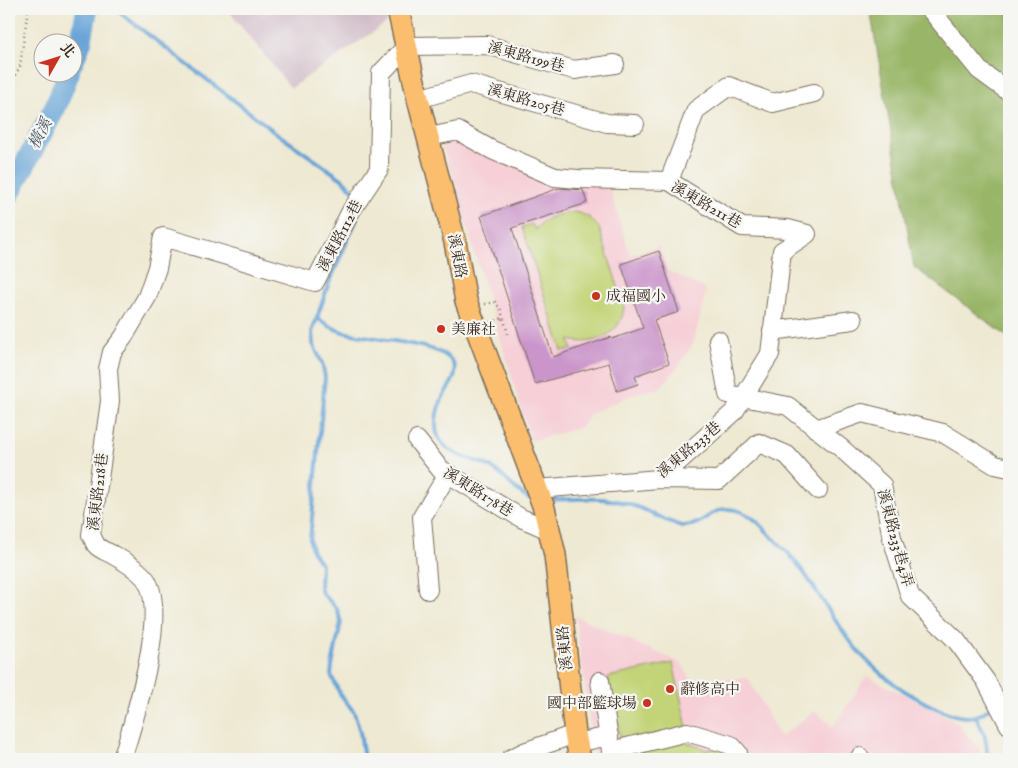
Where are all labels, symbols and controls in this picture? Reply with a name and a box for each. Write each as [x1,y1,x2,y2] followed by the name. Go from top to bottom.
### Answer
[32,32,82,82] north arrow
[486,38,566,76] street label: 溪東路199巷
[56,39,79,62] text: 北
[485,80,567,120] street label: 溪東路205巷
[25,113,58,153] water label: 橫溪
[667,177,745,233] street label: 溪東路211巷
[313,197,367,275] street label: 溪東路112巷
[443,232,471,280] street label: 溪東路
[606,287,666,306] place label: 成福國小
[590,290,602,302] marker: 成福國小
[451,320,496,339] place label: 美廉社
[435,323,447,335] marker: 美廉社
[653,418,725,482] street label: 溪東路233巷
[84,452,112,532] street label: 溪東路218巷
[440,463,516,521] street label: 溪東路178巷
[873,487,917,589] street label: 溪東路233巷4弄
[553,625,577,671] street label: 溪東路
[680,680,740,699] place label: 辭修高中
[664,683,676,695] marker: 辭修高中
[547,694,637,713] place label: 國中部籃球場
[641,697,653,709] marker: 國中部籃球場

